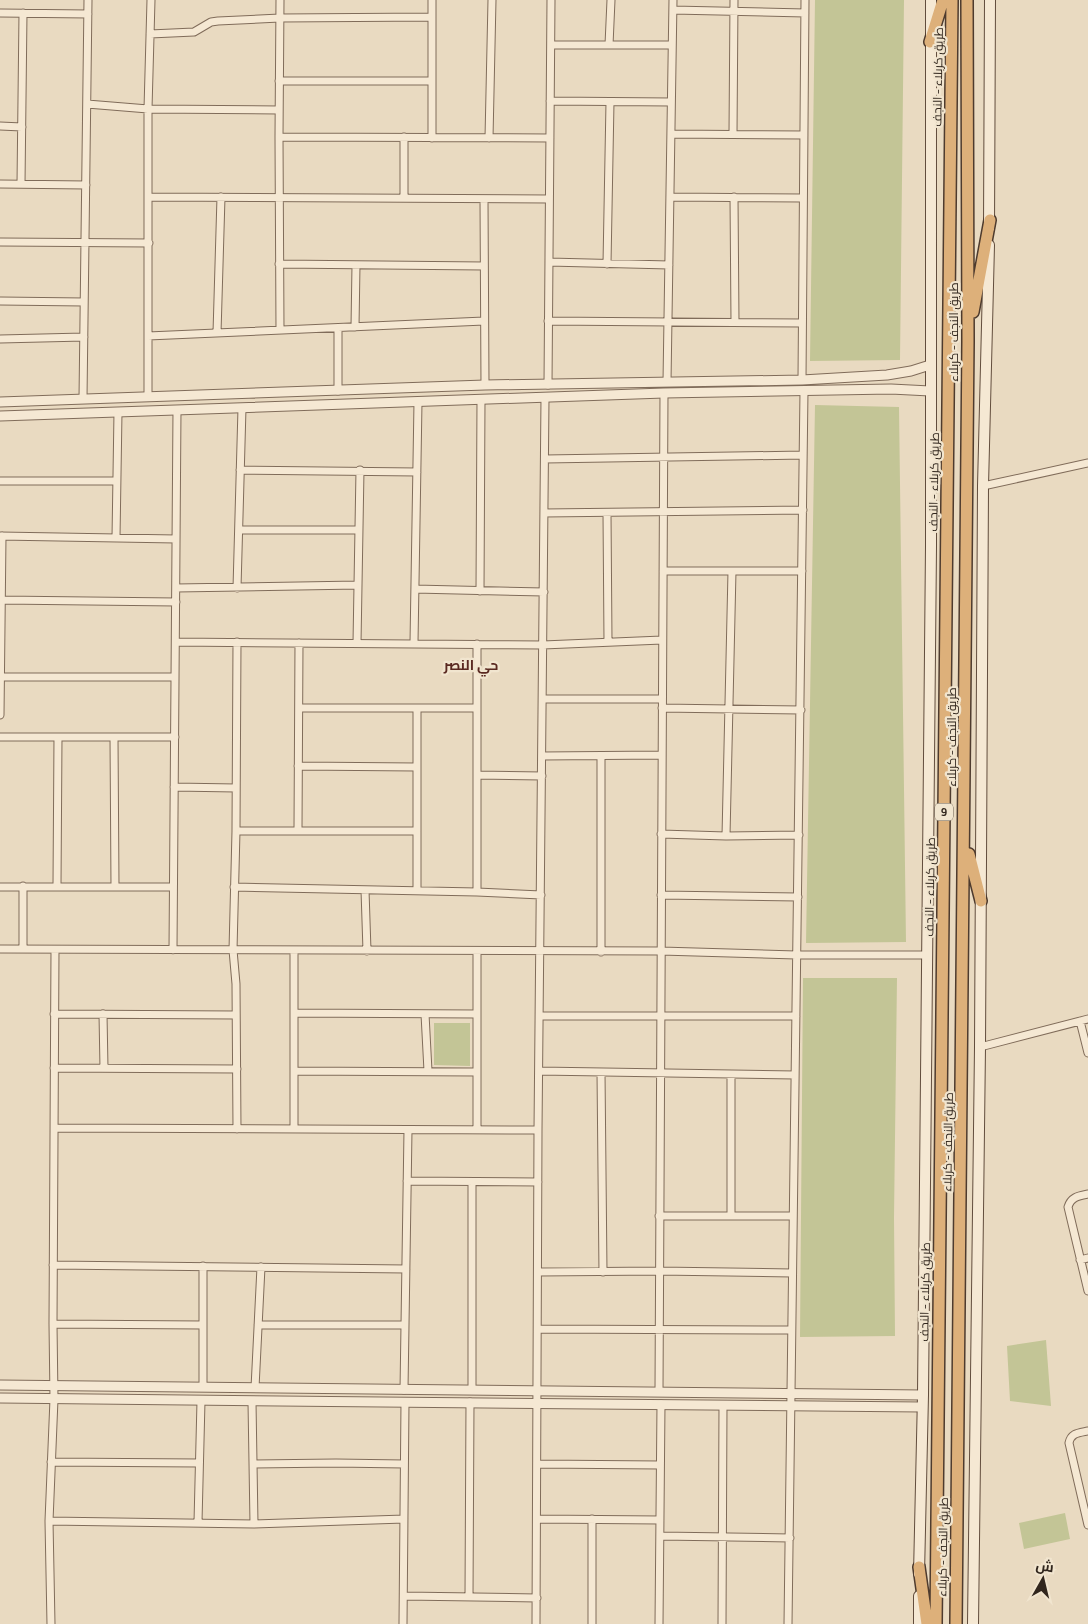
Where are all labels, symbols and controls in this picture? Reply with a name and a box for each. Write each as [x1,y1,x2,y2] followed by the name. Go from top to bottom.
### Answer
[925,27,950,127] street label: طريق کربلاء - النجف
[942,282,965,382] street label: طريق النجف - کربلاء
[921,432,946,532] street label: طريق کربلاء - النجف
[443,652,498,678] district label: حي النصر
[940,687,963,787] street label: طريق النجف - کربلاء
[935,804,953,820] road number: 9
[917,837,942,937] street label: طريق کربلاء - النجف
[935,1092,960,1192] street label: طريق النجف - کربلاء
[912,1242,937,1342] street label: طريق کربلاء - النجف
[930,1497,955,1597] street label: طريق النجف - کربلاء
[1034,1552,1056,1580] text: ش
[1018,1554,1068,1604] north arrow

